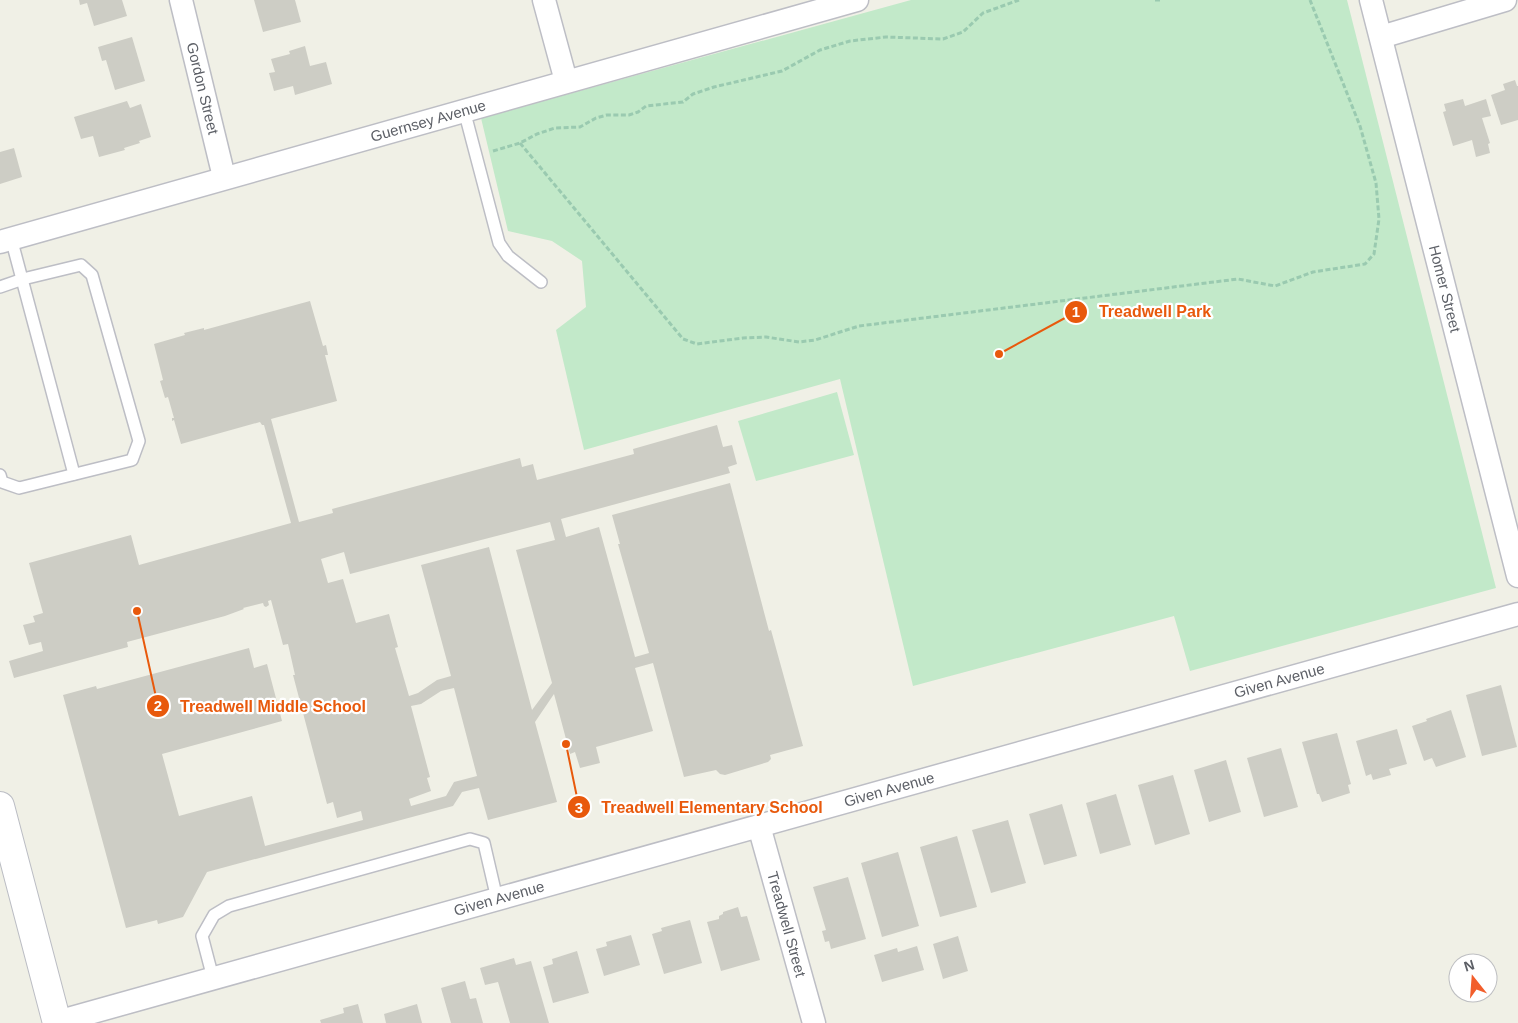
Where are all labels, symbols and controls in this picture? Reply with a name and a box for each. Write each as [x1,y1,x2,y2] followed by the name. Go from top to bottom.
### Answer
[184,41,223,137] street label: Gordon Street
[369,96,488,145] street label: Guernsey Avenue
[1426,243,1465,335] street label: Homer Street
[1064,296,1221,327] callout: Treadwell Park
[1072,303,1080,320] text: 1
[1099,303,1211,320] text: Treadwell Park
[1232,659,1326,701] street label: Given Avenue
[145,691,376,722] callout: Treadwell Middle School
[154,697,162,714] text: 2
[180,698,366,715] text: Treadwell Middle School
[842,768,936,810] street label: Given Avenue
[567,792,833,823] callout: Treadwell Elementary School
[575,799,583,816] text: 3
[601,799,823,816] text: Treadwell Elementary School
[764,869,810,980] street label: Treadwell Street
[452,877,546,919] street label: Given Avenue
[1448,953,1498,1003] north arrow
[1462,956,1476,975] text: N

